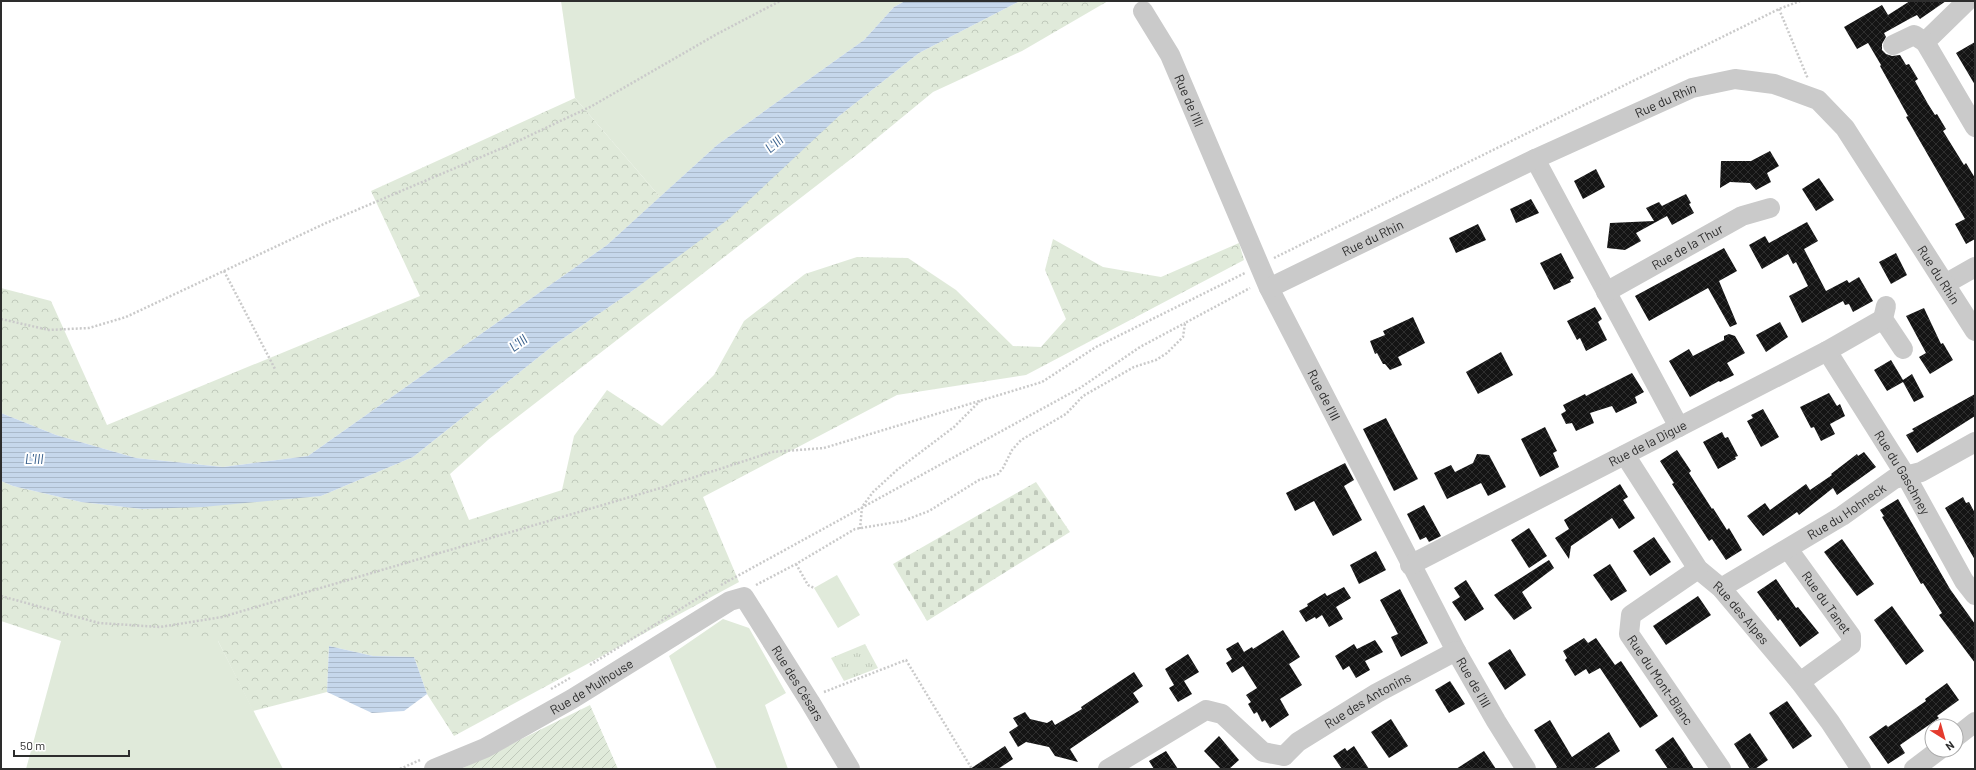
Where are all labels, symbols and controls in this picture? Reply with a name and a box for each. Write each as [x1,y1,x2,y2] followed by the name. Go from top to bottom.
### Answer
[1171,72,1207,129] street label: Rue de l'Ill
[1632,79,1698,121] street label: Rue du Rhin
[761,131,786,156] water label: L'Ill
[1339,216,1406,260] street label: Rue du Rhin
[1649,220,1726,273] street label: Rue de la Thur
[1914,242,1964,307] street label: Rue du Rhin
[505,330,530,355] water label: L'Ill
[1304,367,1344,423] street label: Rue de l'Ill
[1606,416,1689,470] street label: Rue de la Digue
[1871,427,1934,517] street label: Rue du Gaschney
[25,450,43,467] water label: L'Ill
[1804,479,1889,543] street label: Rue du Hohneck
[1799,568,1855,637] street label: Rue du Tanet
[1710,577,1773,647] street label: Rue des Alpes
[1624,632,1697,728] street label: Rue du Mont-Blanc
[768,642,827,724] street label: Rue des Césars
[1453,654,1494,710] street label: Rue de l'Ill
[547,655,636,718] street label: Rue de Mulhouse
[1321,669,1413,732] street label: Rue des Antonins
[1924,718,1964,758] north arrow
[14,732,129,758] scale bar
[20,738,45,752] text: 50 m
[1943,739,1957,754] text: N

